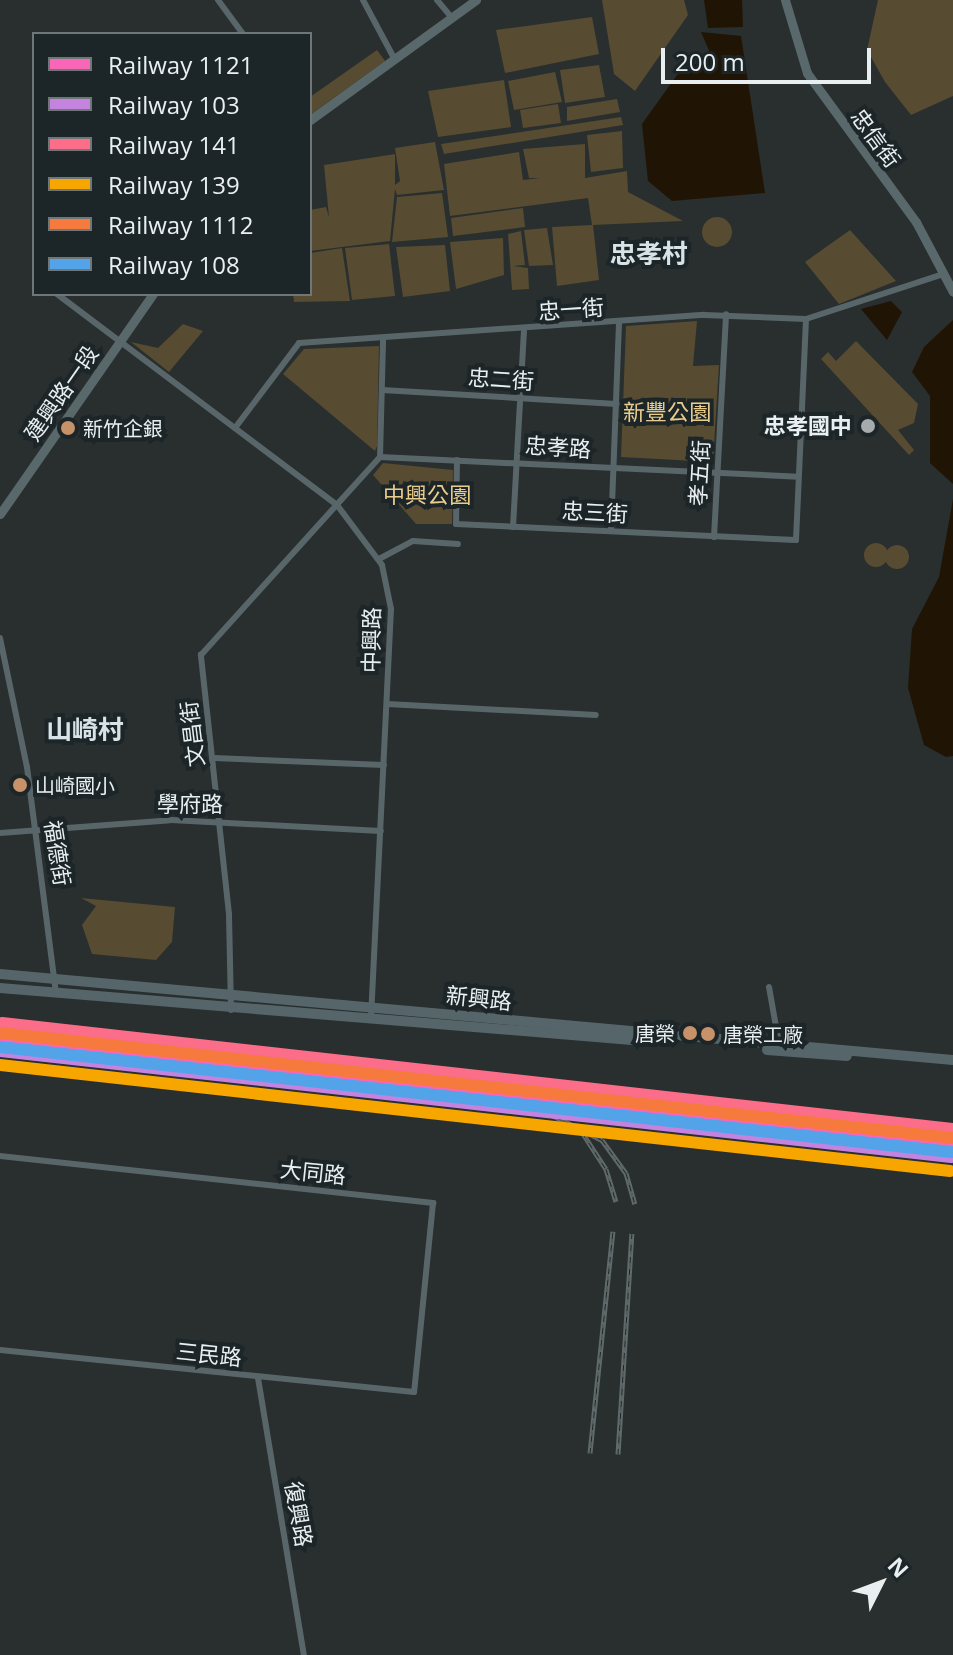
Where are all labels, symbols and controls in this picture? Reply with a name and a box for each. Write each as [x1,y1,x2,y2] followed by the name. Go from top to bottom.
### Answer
[32,32,312,296] legend
[665,32,875,82] scale bar
[675,45,745,78] text: 200 m
[108,48,253,81] text: Railway 1121
[108,88,240,121] text: Railway 103
[846,104,906,172] street label: 忠信街
[108,128,240,161] text: Railway 141
[108,168,240,201] text: Railway 139
[108,208,253,241] text: Railway 1112
[610,238,688,270] district label: 忠孝村
[108,248,240,281] text: Railway 108
[537,294,605,324] street label: 忠一街
[19,340,103,446] street label: 建興路一段
[467,364,535,394] street label: 忠二街
[623,399,711,425] park label: 新豐公園
[764,413,852,439] place label: 忠孝國中
[83,416,163,440] place label: 新竹企銀
[859,417,877,435] marker: 忠孝國中
[60,420,76,436] marker: 新竹企銀
[524,432,592,462] street label: 忠孝路
[684,439,714,507] street label: 孝五街
[383,482,471,508] park label: 中興公園
[561,497,629,527] street label: 忠三街
[357,607,385,673] street label: 中興路
[175,700,209,768] street label: 文昌街
[46,714,124,746] district label: 山崎村
[35,773,115,797] place label: 山崎國小
[12,777,28,793] marker: 山崎國小
[157,791,223,817] street label: 學府路
[40,818,76,888] street label: 福德街
[445,981,513,1015] street label: 新興路
[635,1021,675,1045] place label: 唐榮
[723,1022,803,1046] place label: 唐榮工廠
[682,1025,698,1041] marker: 唐榮
[700,1026,716,1042] marker: 唐榮工廠
[279,1155,347,1189] street label: 大同路
[175,1337,243,1371] street label: 三民路
[280,1479,318,1549] street label: 復興路
[841,1543,921,1623] north arrow
[882,1550,916,1584] text: N

